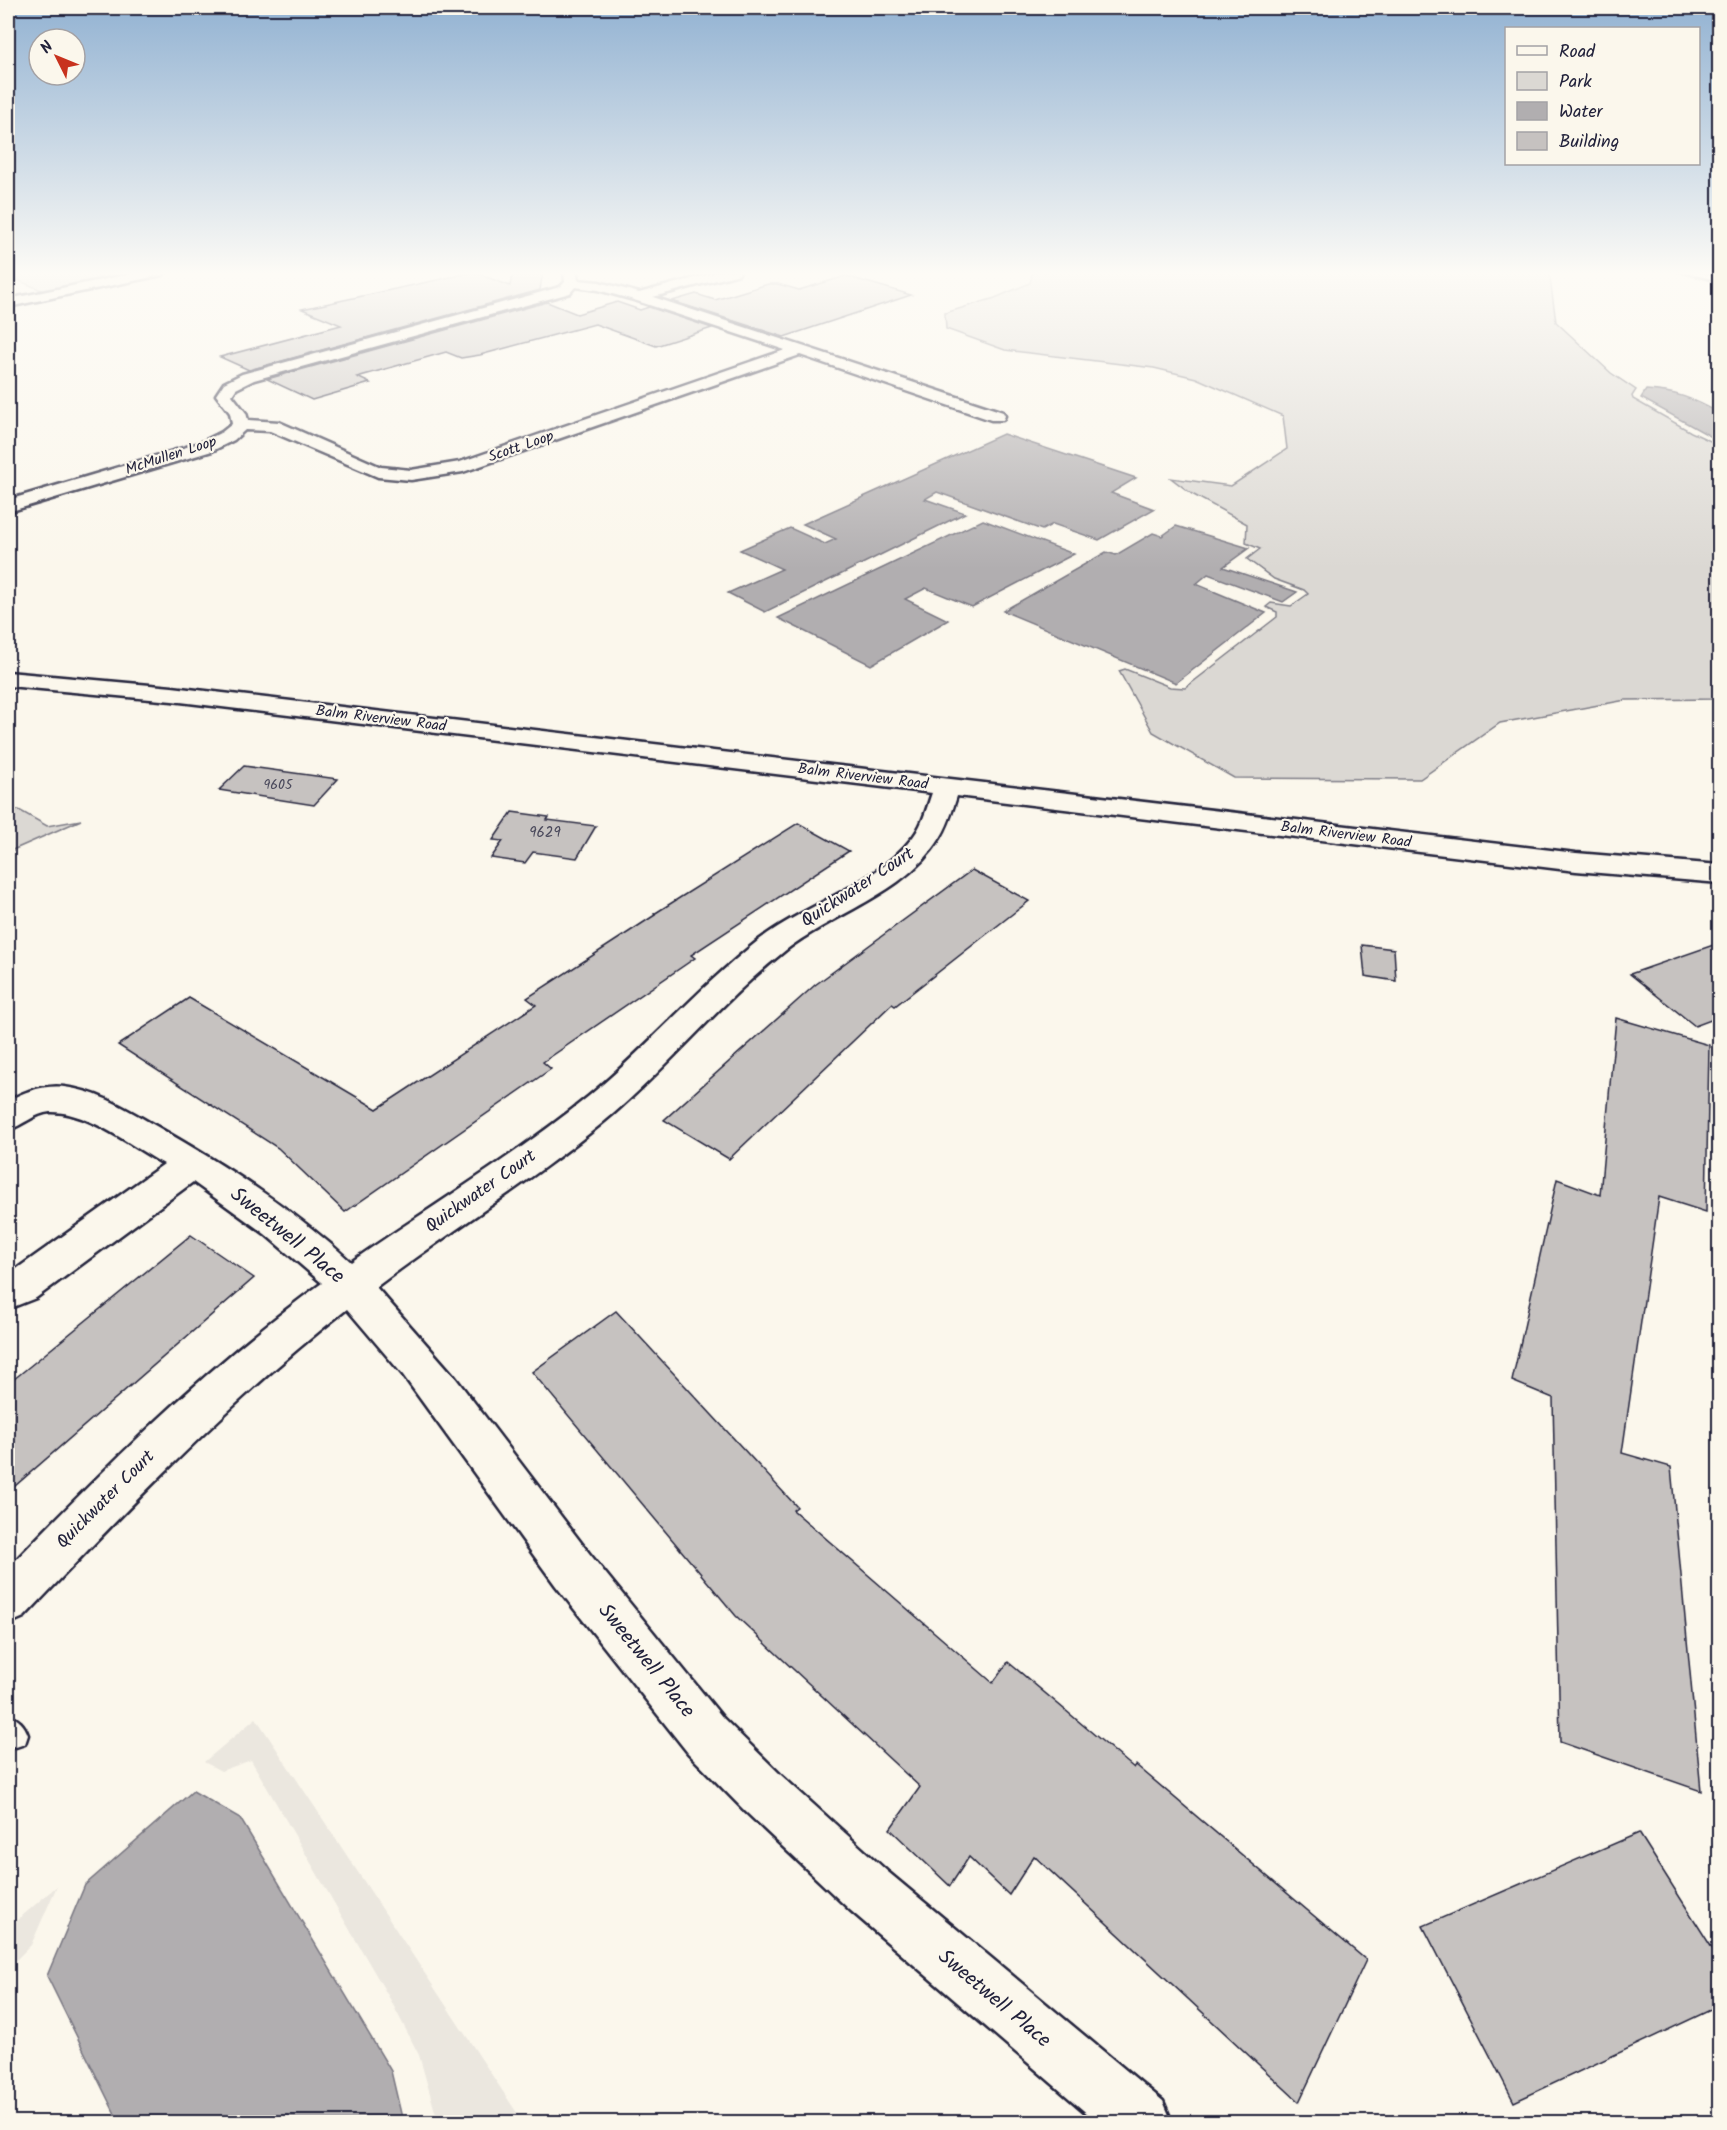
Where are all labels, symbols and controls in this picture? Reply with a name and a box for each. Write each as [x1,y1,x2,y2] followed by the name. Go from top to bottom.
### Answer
[27,27,87,87] north arrow
[1505,27,1700,165] legend
[35,36,60,60] text: N
[1559,38,1596,67] text: Road
[1559,68,1592,97] text: Park
[1559,98,1604,127] text: Water
[1559,128,1619,157] text: Building
[485,425,557,469] street label: Scott Loop
[122,430,220,482] street label: McMullen Loop
[314,699,448,739] street label: Balm Riverview Road
[796,757,930,797] street label: Balm Riverview Road
[263,774,294,796] house number: 9605
[1279,815,1413,855] street label: Balm Riverview Road
[529,821,562,845] house number: 9629
[795,840,921,936] street label: Quickwater Court
[419,1142,544,1241] street label: Quickwater Court
[222,1179,352,1293] street label: Sweetwell Place
[50,1443,163,1556] street label: Quickwater Court
[589,1596,703,1726] street label: Sweetwell Place
[930,1941,1059,2057] street label: Sweetwell Place

